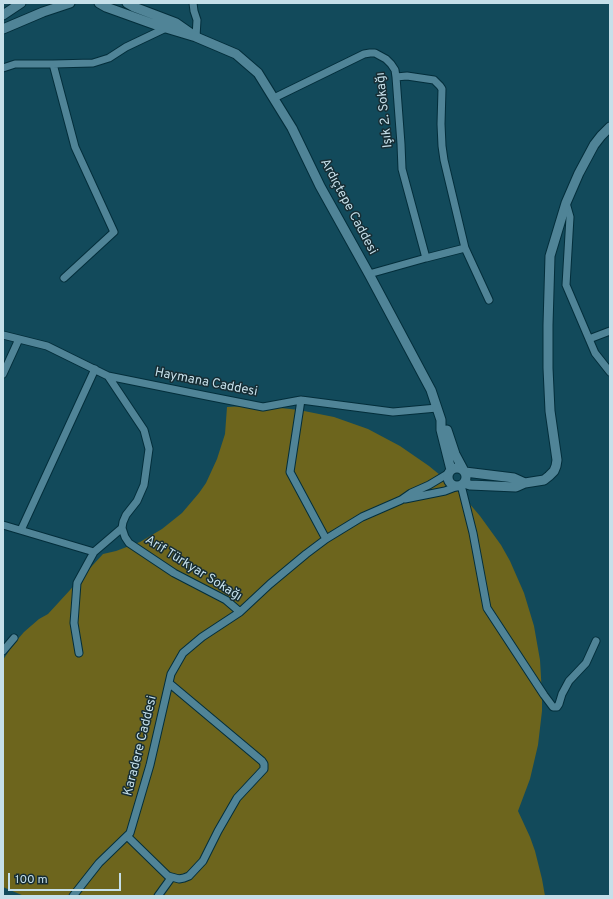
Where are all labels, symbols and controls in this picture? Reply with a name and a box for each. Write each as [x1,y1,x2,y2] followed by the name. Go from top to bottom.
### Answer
[373,71,397,149] street label: Işık 2. Sokağı
[316,156,380,258] street label: Ardıçtepe Caddesi
[153,365,259,401] street label: Haymana Caddesi
[142,533,244,605] street label: Arif Türkyar Sokağı
[121,694,161,798] street label: Karadere Caddesi
[10,865,123,891] scale bar
[15,872,48,888] text: 100 m

